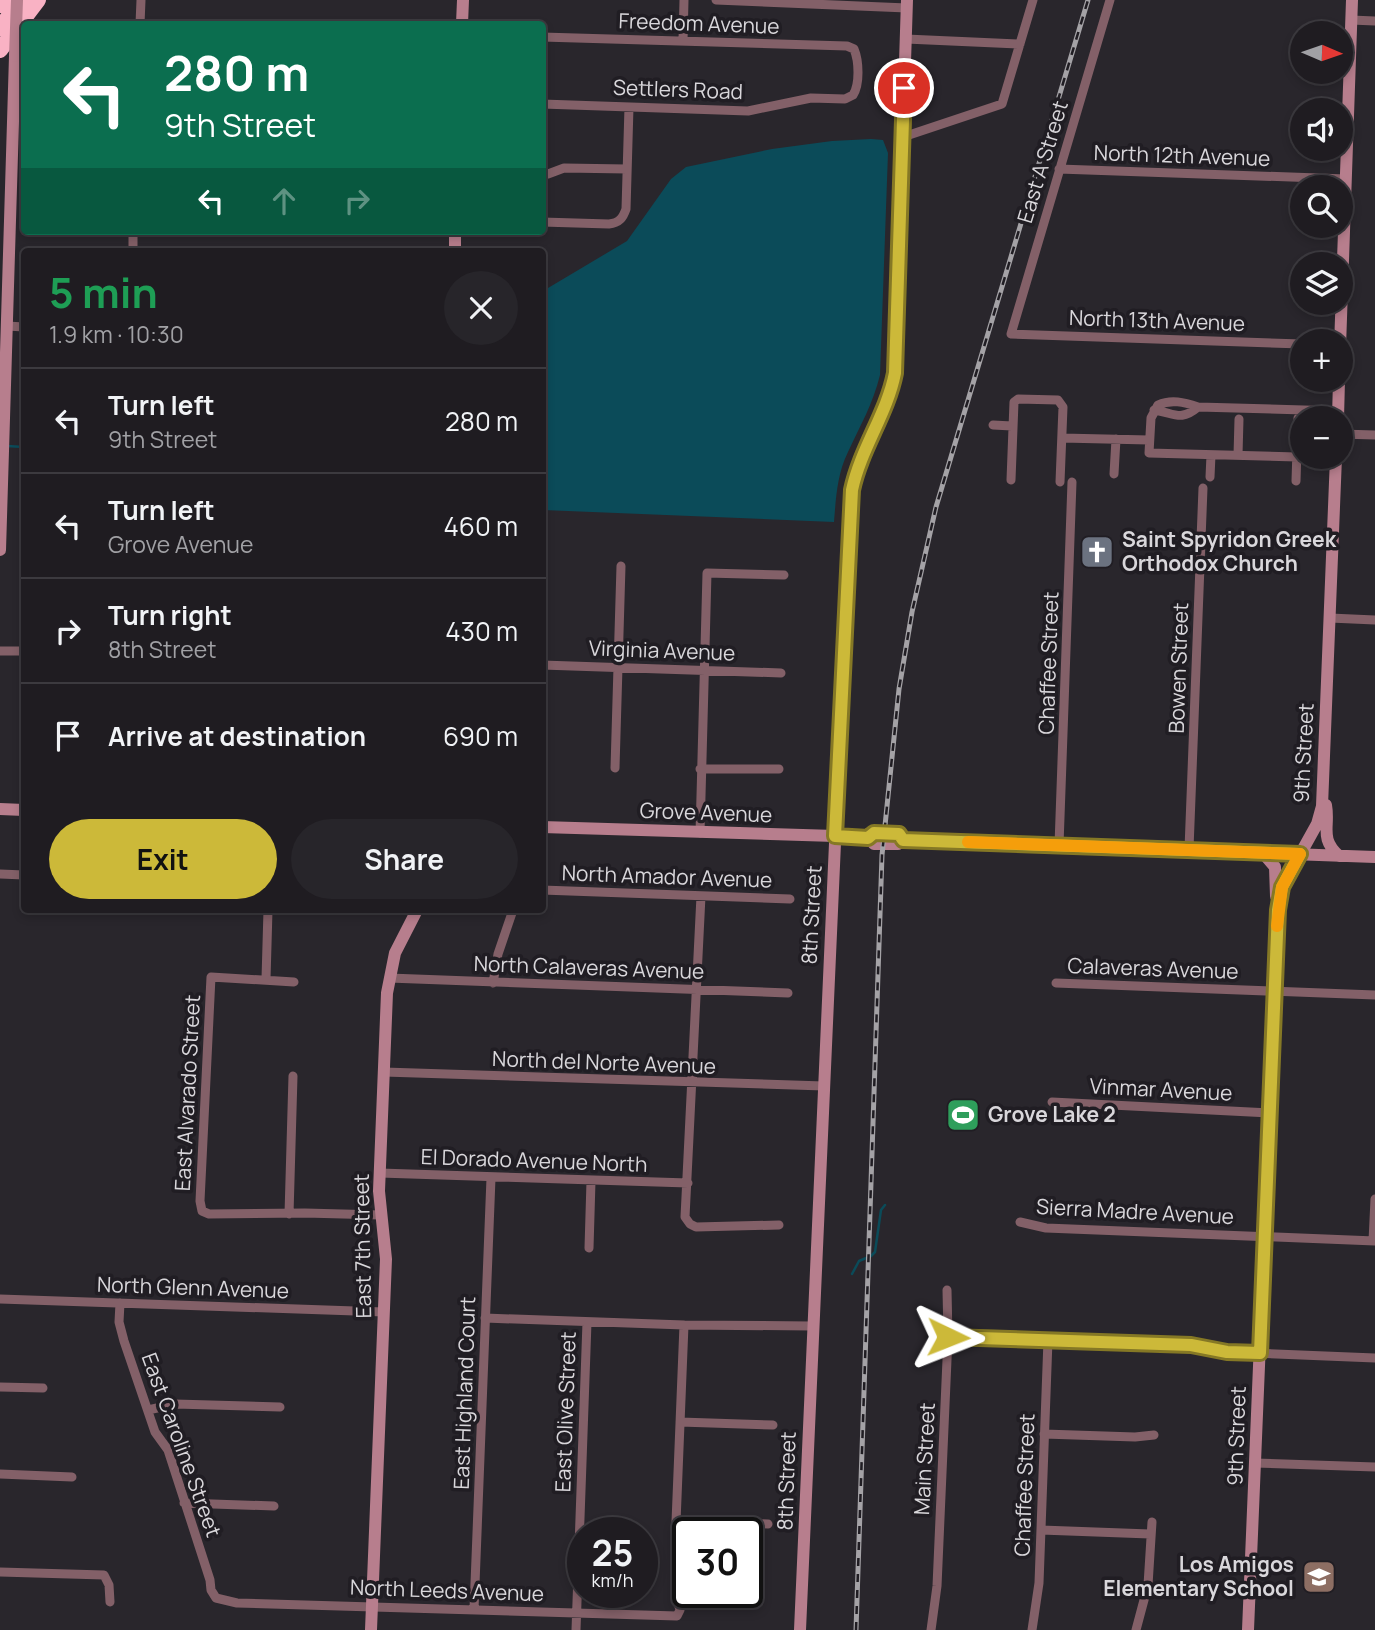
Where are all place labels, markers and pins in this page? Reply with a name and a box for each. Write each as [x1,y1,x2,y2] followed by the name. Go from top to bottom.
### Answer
[874,58,934,118] pin
[1122,525,1337,577] place label: Saint Spyridon Greek Orthodox Church
[1078,533,1116,571] church icon: Saint Spyridon Greek Orthodox Church
[944,1096,982,1134] sports icon: Grove Lake 2
[988,1100,1116,1128] place label: Grove Lake 2
[1103,1550,1294,1602] place label: Los Amigos Elementary School
[1300,1558,1338,1596] school or university icon: Los Amigos Elementary School

